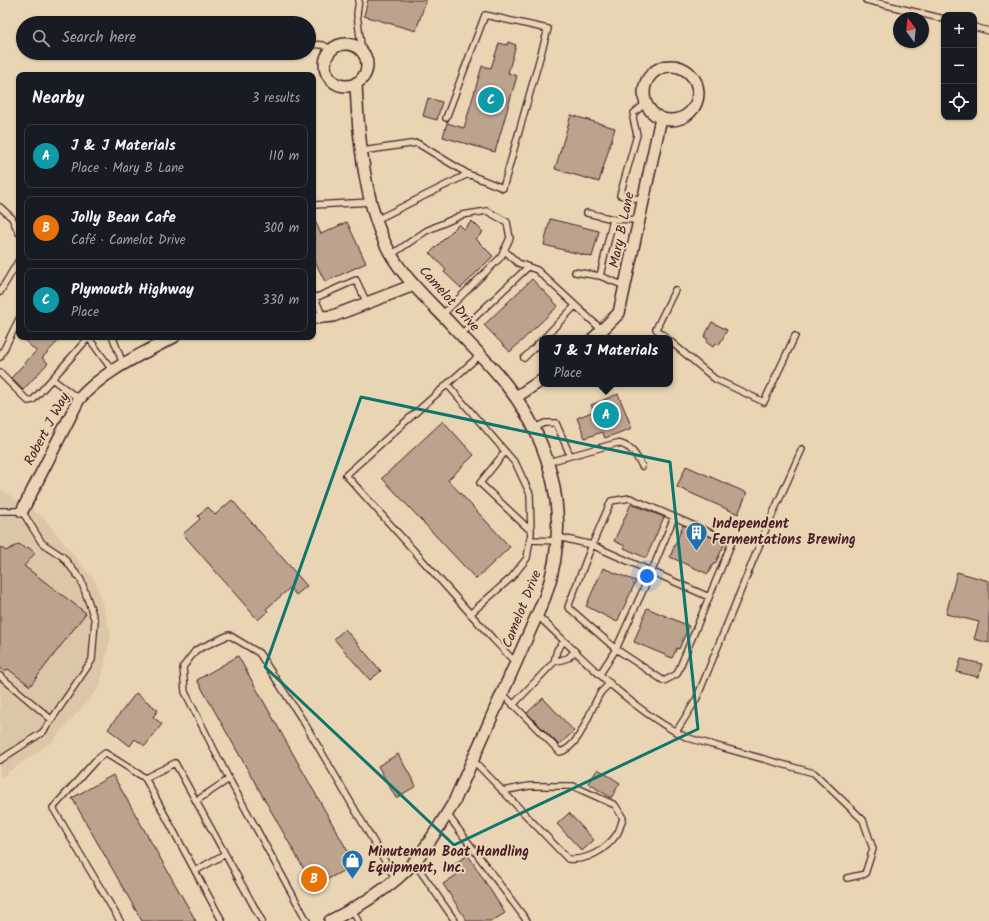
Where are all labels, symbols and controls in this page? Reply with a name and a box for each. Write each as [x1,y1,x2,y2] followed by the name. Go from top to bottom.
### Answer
[893,12,929,48] north arrow
[941,12,977,120] map controls
[941,12,977,48] button: +
[16,16,316,60] search box
[62,26,136,50] text: Search here
[30,27,52,49] icon: search
[941,48,977,84] button: −
[941,84,977,120] button: locate
[32,85,84,112] text: Nearby
[478,85,504,115] pin: C
[252,88,300,109] text: 3 results
[71,134,176,158] text: J & J Materials
[42,146,50,167] text: A
[269,146,299,167] text: 110 m
[71,158,184,179] text: Place · Mary B Lane
[603,189,641,270] street label: Mary B Lane
[71,206,176,230] text: Jolly Bean Cafe
[42,218,50,239] text: B
[263,218,299,239] text: 300 m
[71,230,186,251] text: Café · Camelot Drive
[413,261,485,337] street label: Camelot Drive
[71,278,194,302] text: Plymouth Highway
[42,290,50,311] text: C
[262,290,299,311] text: 330 m
[71,302,99,323] text: Place
[539,335,673,387] popup
[554,339,658,363] text: J & J Materials
[554,363,582,384] text: Place
[18,388,76,470] street label: Robert J Way
[593,400,619,430] pin: A
[712,513,856,551] place label: Independent Fermentations Brewing
[684,519,710,552] building icon: Independent Fermentations Brewing
[496,566,548,651] street label: Camelot Drive
[637,566,657,586] your location
[368,841,529,879] place label: Minuteman Boat Handling Equipment, Inc.
[339,847,365,880] shop icon: Minuteman Boat Handling Equipment, Inc.
[301,864,327,894] pin: B

